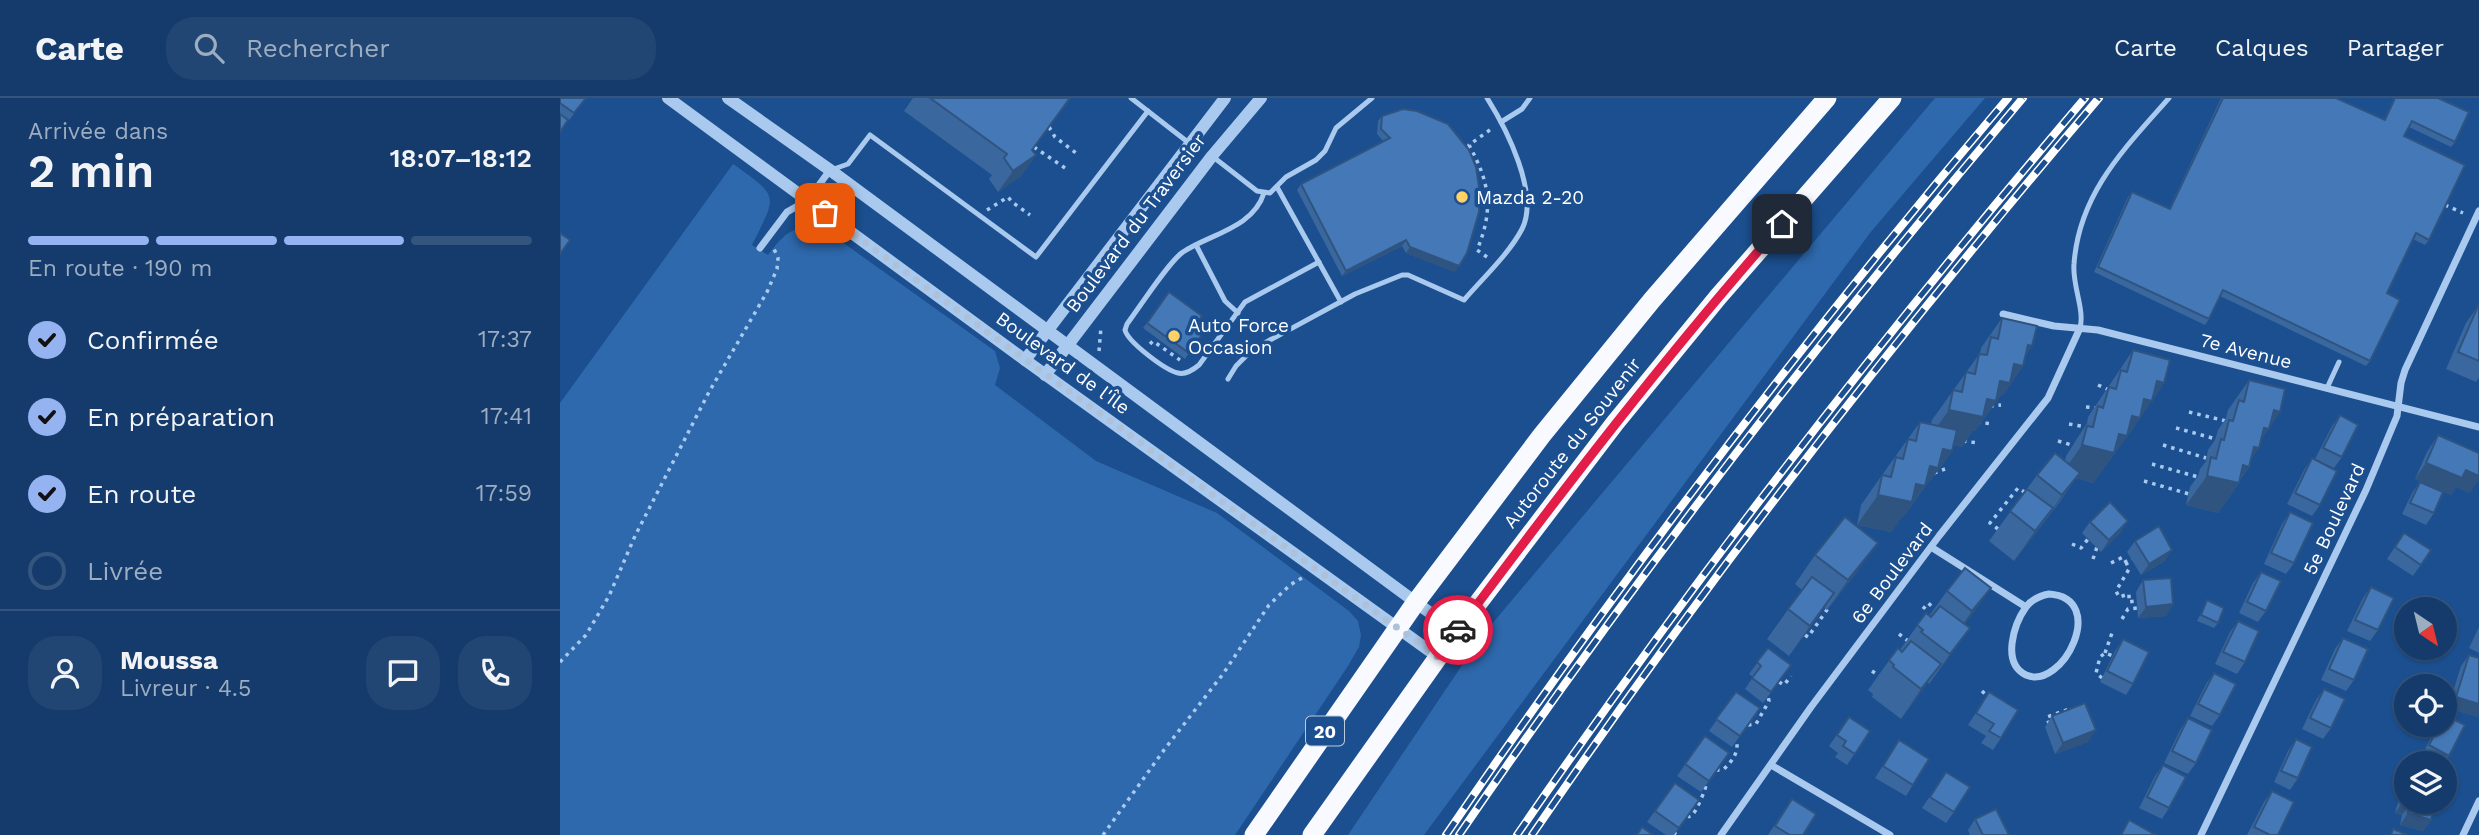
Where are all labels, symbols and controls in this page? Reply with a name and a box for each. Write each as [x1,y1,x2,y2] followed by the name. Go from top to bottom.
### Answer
[166,17,656,80] search box
[35,29,124,68] text: Carte
[190,29,228,67] icon: search
[246,33,390,63] text: Rechercher
[2114,34,2177,62] text: Carte
[2215,34,2309,62] text: Calques
[2347,34,2444,62] text: Partager
[28,118,168,145] text: Arrivée dans
[1061,129,1211,317] street label: Boulevard du Traversier
[390,143,532,173] text: 18:07–18:12
[28,144,154,198] text: 2 min
[795,183,855,243] pin
[1476,186,1584,209] place label: Mazda 2-20
[1454,189,1470,205] marker: Mazda 2-20
[806,194,844,232] icon: bag
[1752,194,1812,254] pin
[1763,205,1801,243] icon: home
[28,255,212,282] text: En route · 190 m
[992,307,1134,419] street label: Boulevard de l'Île
[1188,314,1289,359] place label: Auto Force Occasion
[28,321,66,359] icon: check
[87,325,219,355] text: Confirmée
[478,326,532,353] text: 17:37
[1166,328,1182,344] marker: Auto Force Occasion
[2198,328,2294,374] street label: 7e Avenue
[1498,353,1646,533] street label: Autoroute du Souvenir
[28,398,66,436] icon: check
[87,402,275,432] text: En préparation
[481,403,532,430] text: 17:41
[2298,460,2370,578] street label: 5e Boulevard
[28,475,66,513] icon: check
[87,479,196,509] text: En route
[476,480,532,507] text: 17:59
[1846,518,1938,628] street label: 6e Boulevard
[87,556,163,586] text: Livrée
[1423,595,1493,665] courier
[2394,597,2457,660] north arrow
[2394,597,2457,814] map controls
[1439,611,1477,649] icon: car
[28,636,102,710] button: person
[366,636,440,710] button: chat
[458,636,532,710] button: phone
[120,645,218,675] text: Moussa
[2394,674,2457,737] button: locate
[120,675,251,702] text: Livreur · 4.5
[1306,716,1344,746] road number: 20
[2394,751,2457,814] button: layers

